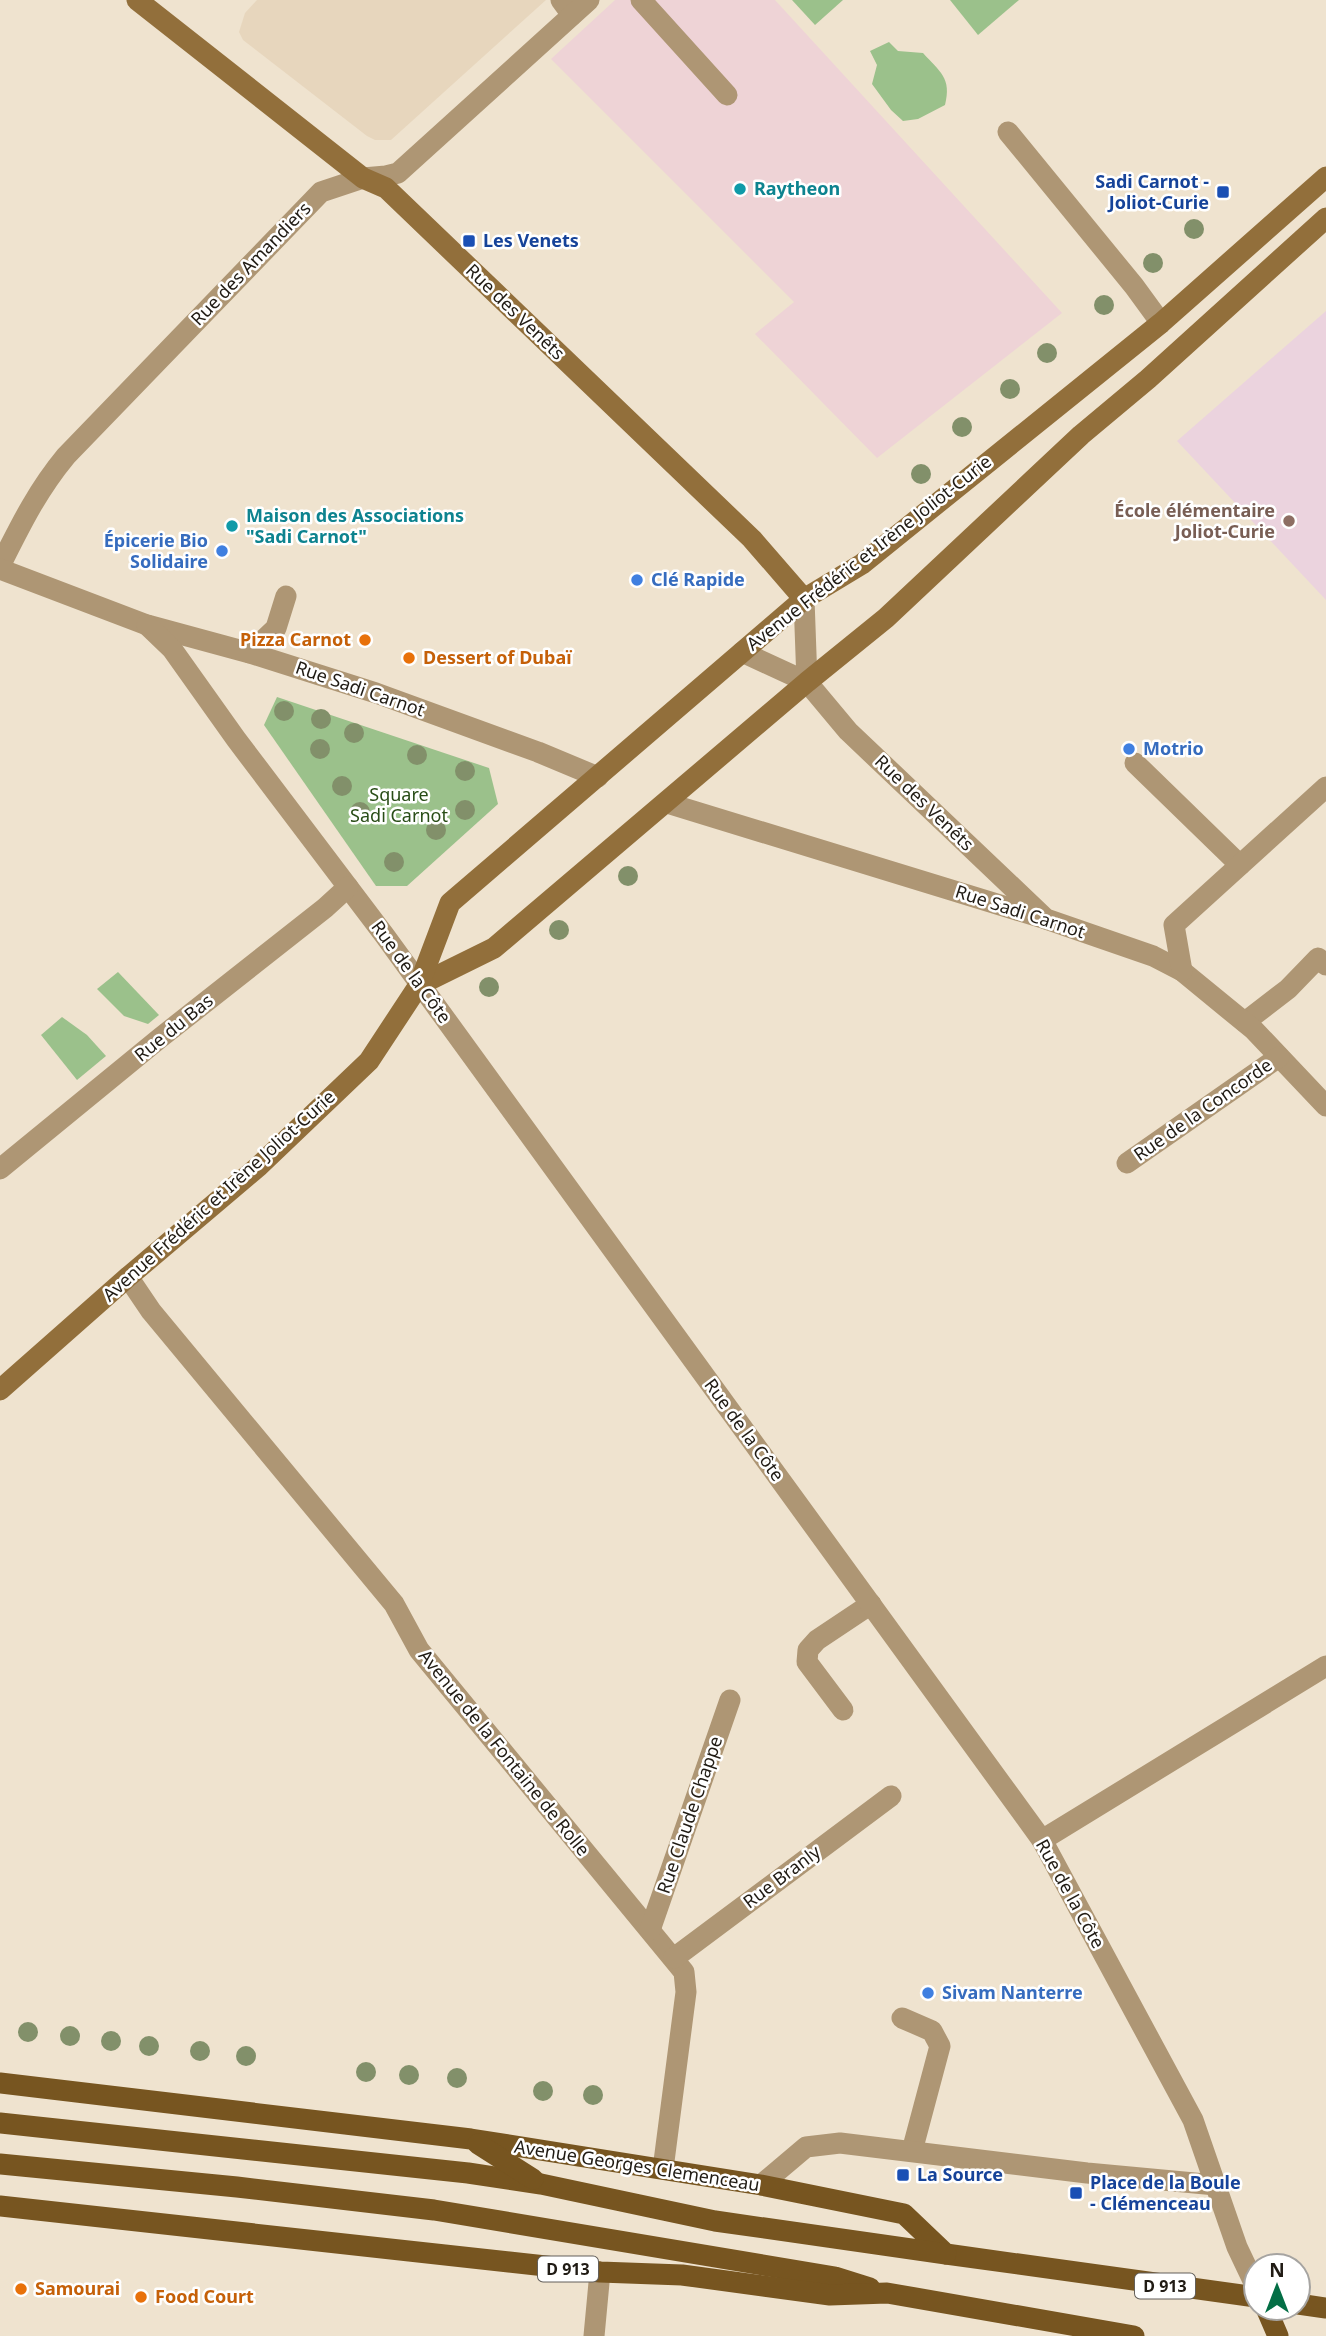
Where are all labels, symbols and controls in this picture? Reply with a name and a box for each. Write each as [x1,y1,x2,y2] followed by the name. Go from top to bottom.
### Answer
[1095,169,1209,214] place label: Sadi Carnot - Joliot-Curie
[754,176,840,200] place label: Raytheon
[732,181,748,197] marker: Raytheon
[1215,184,1231,200] marker: Sadi Carnot - Joliot-Curie
[185,196,316,330] street label: Rue des Amandiers
[483,228,579,252] place label: Les Venets
[461,233,477,249] marker: Les Venets
[461,258,570,365] street label: Rue des Venêts
[741,449,996,655] street label: Avenue Frédéric et Irène Joliot-Curie
[1114,498,1275,543] place label: École élémentaire Joliot-Curie
[246,503,464,548] place label: Maison des Associations "Sadi Carnot"
[1281,513,1297,529] marker: École élémentaire Joliot-Curie
[224,518,240,534] marker: Maison des Associations "Sadi Carnot"
[104,528,208,573] place label: Épicerie Bio Solidaire
[214,543,230,559] marker: Épicerie Bio Solidaire
[651,567,745,591] place label: Clé Rapide
[629,572,645,588] marker: Clé Rapide
[240,627,351,651] place label: Pizza Carnot
[357,632,373,648] marker: Pizza Carnot
[423,645,572,669] place label: Dessert of Dubaï
[401,650,417,666] marker: Dessert of Dubaï
[293,655,428,722] street label: Rue Sadi Carnot
[1143,736,1204,760] place label: Motrio
[1121,741,1137,757] marker: Motrio
[870,749,979,856] street label: Rue des Venêts
[350,782,448,827] park label: Square Sadi Carnot
[952,879,1089,943] street label: Rue Sadi Carnot
[366,915,457,1028] street label: Rue de la Côte
[129,988,218,1066] street label: Rue du Bas
[1128,1052,1276,1166] street label: Rue de la Concorde
[97,1084,340,1306] street label: Avenue Frédéric et Irène Joliot-Curie
[699,1373,790,1486] street label: Rue de la Côte
[414,1644,596,1861] street label: Avenue de la Fontaine de Rolle
[651,1733,727,1897] street label: Rue Claude Chappe
[1031,1835,1111,1952] street label: Rue de la Côte
[738,1839,826,1913] street label: Rue Branly
[942,1980,1083,2004] place label: Sivam Nanterre
[920,1985,936,2001] marker: Sivam Nanterre
[513,2134,762,2196] street label: Avenue Georges Clemenceau
[917,2162,1003,2186] place label: La Source
[895,2167,911,2183] marker: La Source
[1090,2170,1241,2215] place label: Place de la Boule - Clémenceau
[1068,2185,1084,2201] marker: Place de la Boule - Clémenceau
[1242,2252,1312,2322] north arrow
[538,2256,598,2282] road number: D 913
[1269,2257,1285,2283] text: N
[1135,2274,1195,2298] road number: D 913
[35,2276,120,2300] place label: Samourai
[13,2281,29,2297] marker: Samourai
[155,2284,254,2308] place label: Food Court
[133,2289,149,2305] marker: Food Court

